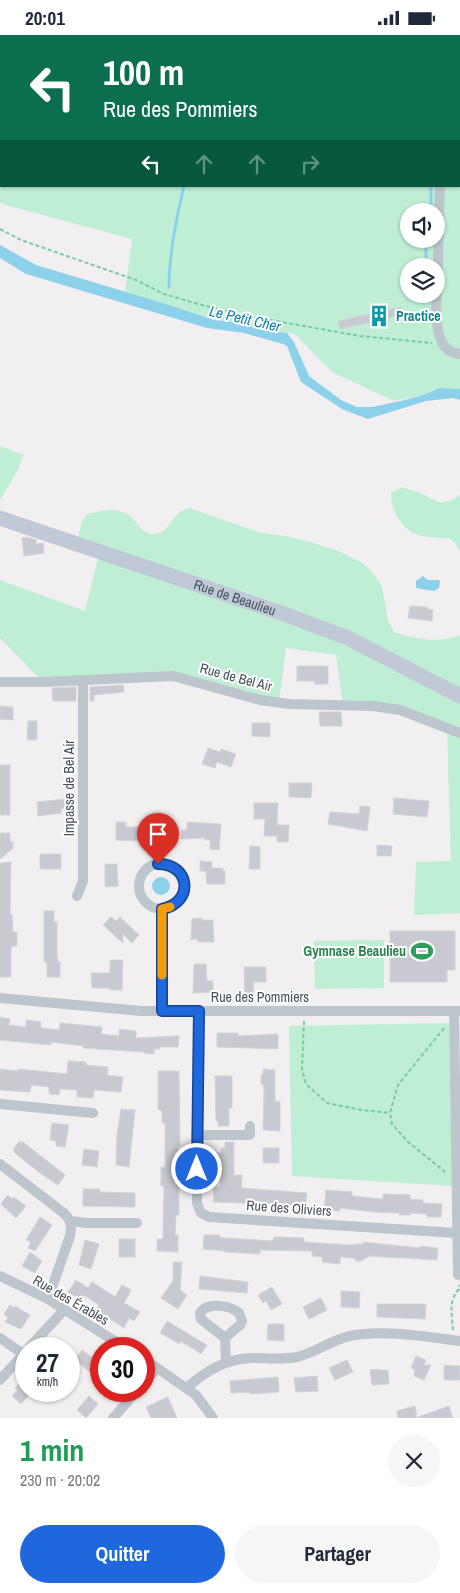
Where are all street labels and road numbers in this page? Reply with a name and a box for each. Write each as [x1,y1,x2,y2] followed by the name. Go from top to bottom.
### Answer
[191,575,278,620] street label: Rue de Beaulieu
[198,659,274,695] street label: Rue de Bel Air
[60,740,78,836] street label: Impasse de Bel Air
[211,988,309,1006] street label: Rue des Pommiers
[246,1196,333,1220] street label: Rue des Oliviers
[30,1271,112,1329] street label: Rue des Érables

